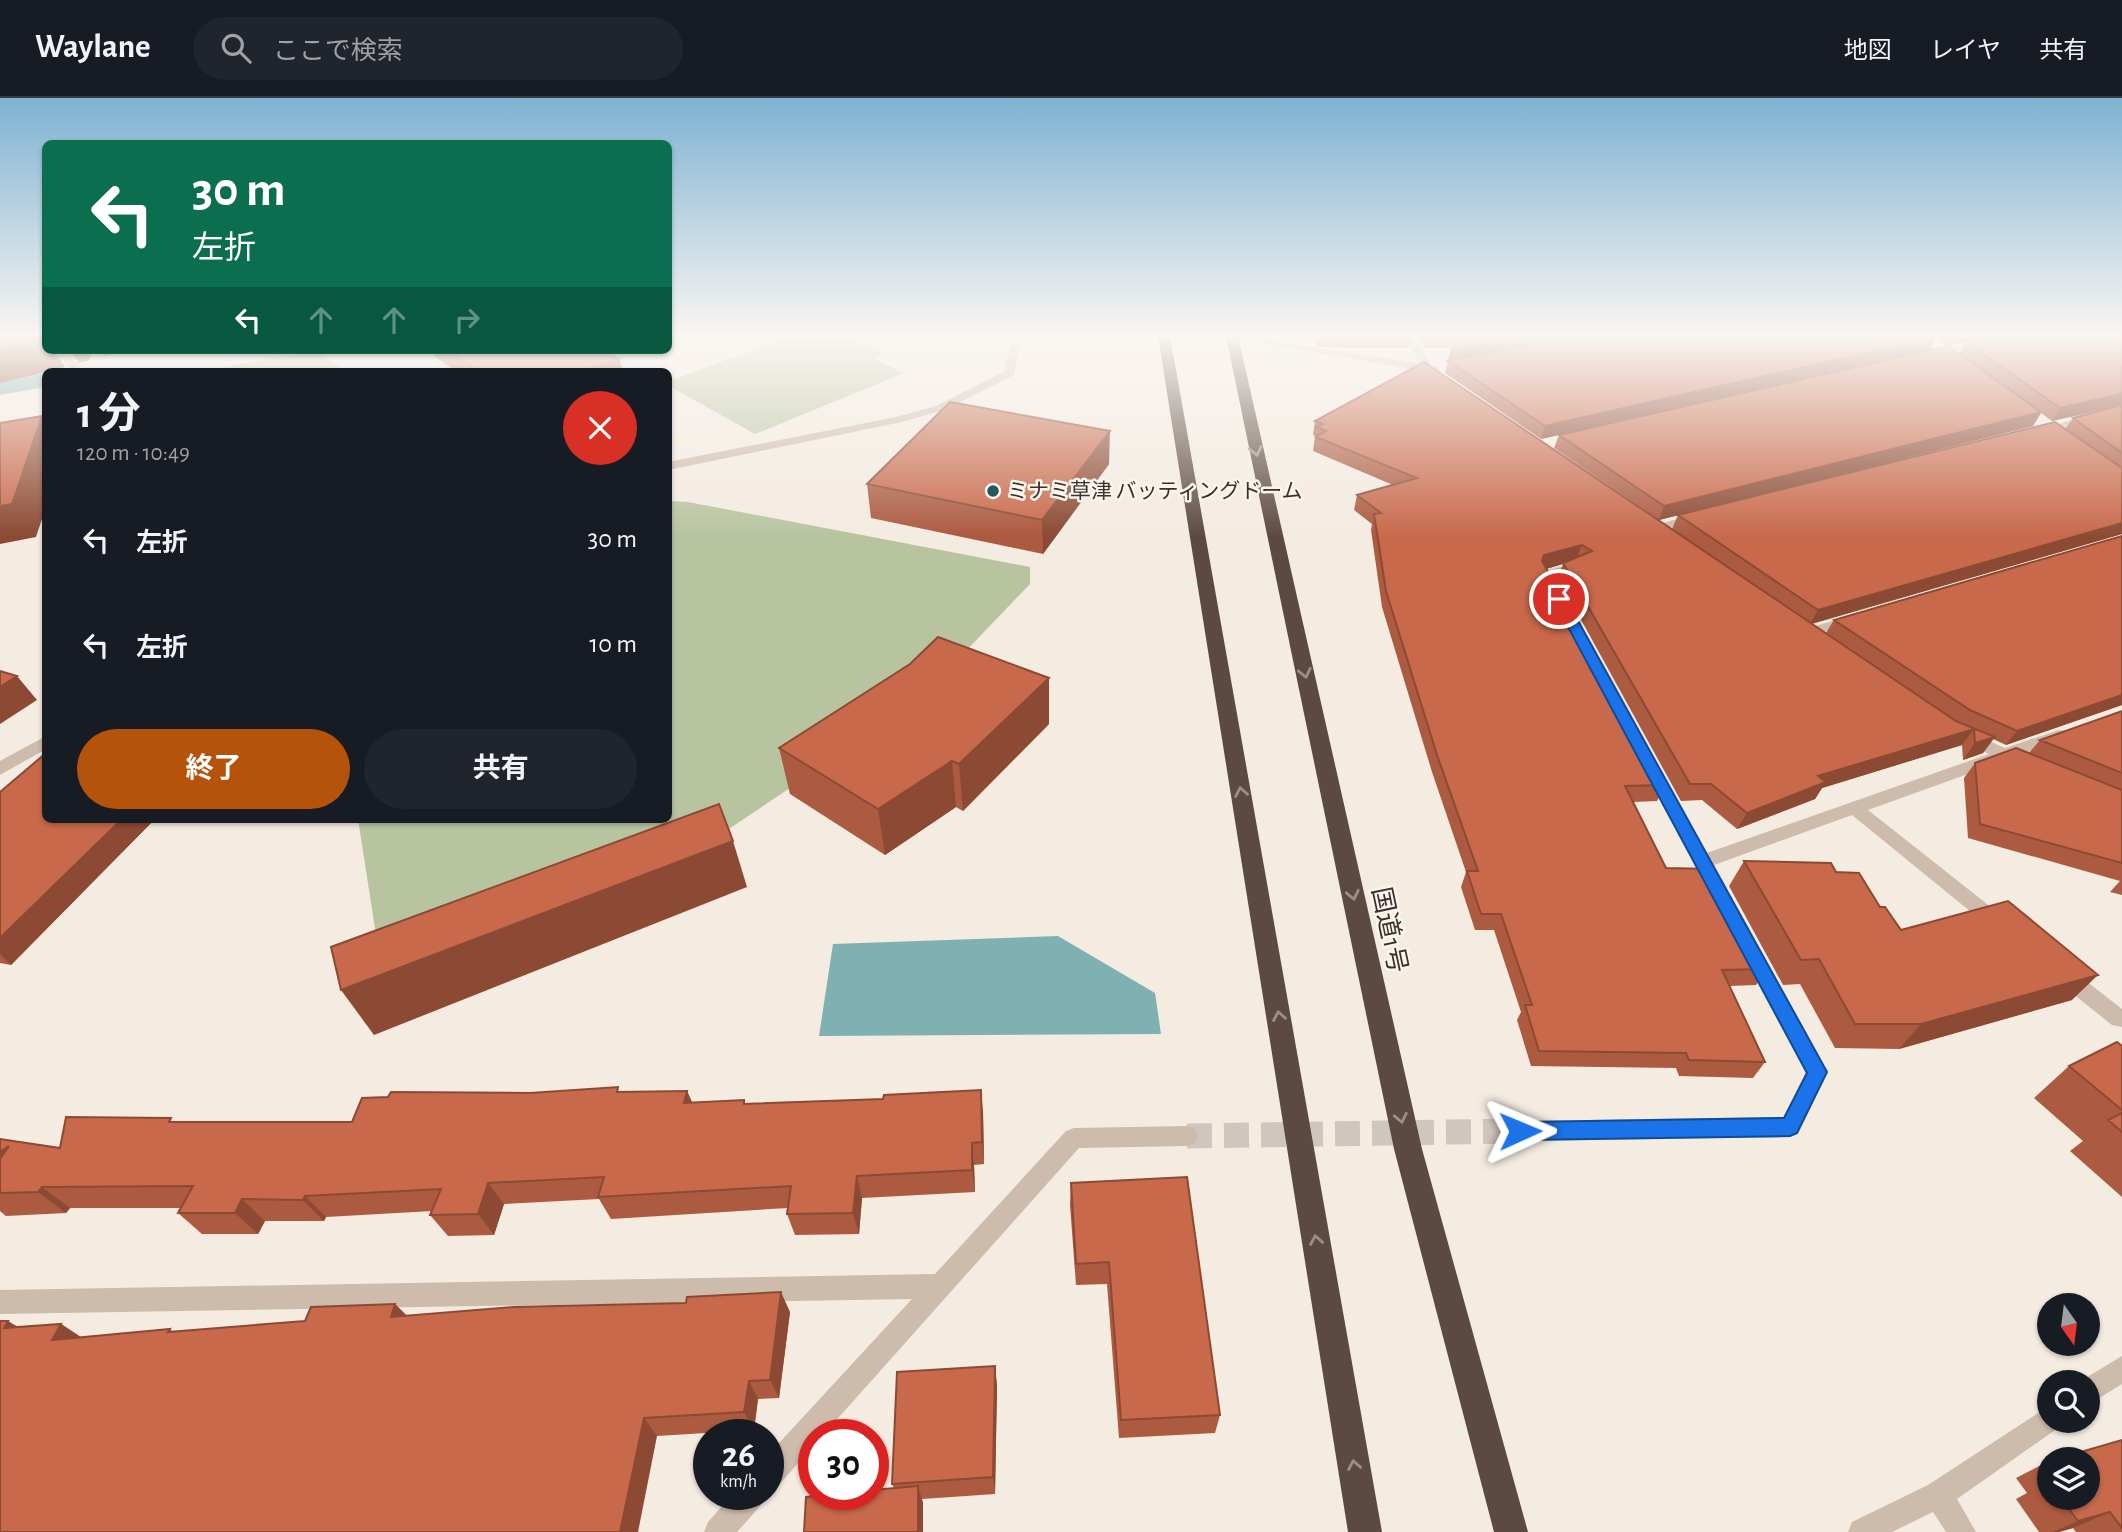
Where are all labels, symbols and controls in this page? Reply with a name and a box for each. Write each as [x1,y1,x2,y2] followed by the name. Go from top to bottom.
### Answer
[193,17,683,80] search box
[217,29,255,67] icon: search
[35,31,151,64] text: Waylane
[273,38,403,64] text: ここで検索
[1844,39,1892,63] text: 地図
[1930,39,2001,63] text: レイヤ
[2039,39,2087,63] text: 共有
[192,166,286,215] text: 30 m
[77,168,168,259] icon: left
[192,232,256,264] text: 左折
[229,301,267,339] icon: left
[302,301,340,339] icon: ahead
[375,301,413,339] icon: ahead
[448,301,486,339] icon: right
[563,391,637,465] button: close
[77,393,140,435] text: 1 分
[77,442,190,465] text: 120 m · 10:49
[1248,445,1263,457] one-way arrow
[1007,480,1303,502] place label: ミナミ草津 バッティングドーム
[985,483,1001,499] marker: ミナミ草津 バッティングドーム
[77,521,115,559] icon: left
[587,526,637,552] text: 30 m
[136,530,188,556] text: 左折
[1529,569,1589,629] pin
[1540,580,1578,618] icon: arrive
[77,626,115,664] icon: left
[589,631,637,657] text: 10 m
[136,635,188,661] text: 左折
[1296,667,1311,679] one-way arrow
[77,729,350,809] button: 終了
[364,729,637,809] button: 共有
[1234,786,1249,798] one-way arrow
[1367,885,1412,975] street label: 国道1号
[1344,889,1359,901] one-way arrow
[1272,1010,1287,1022] one-way arrow
[1483,1094,1557,1168] position arrow
[1392,1112,1407,1124] one-way arrow
[1309,1234,1324,1246] one-way arrow
[2037,1293,2100,1356] north arrow
[2037,1293,2100,1510] map controls
[2037,1370,2100,1433] button: search
[798,1419,889,1510] speed limit sign: 30
[722,1438,755,1473] text: 26
[2037,1447,2100,1510] button: layers
[1347,1459,1362,1471] one-way arrow
[720,1473,757,1491] text: km/h

